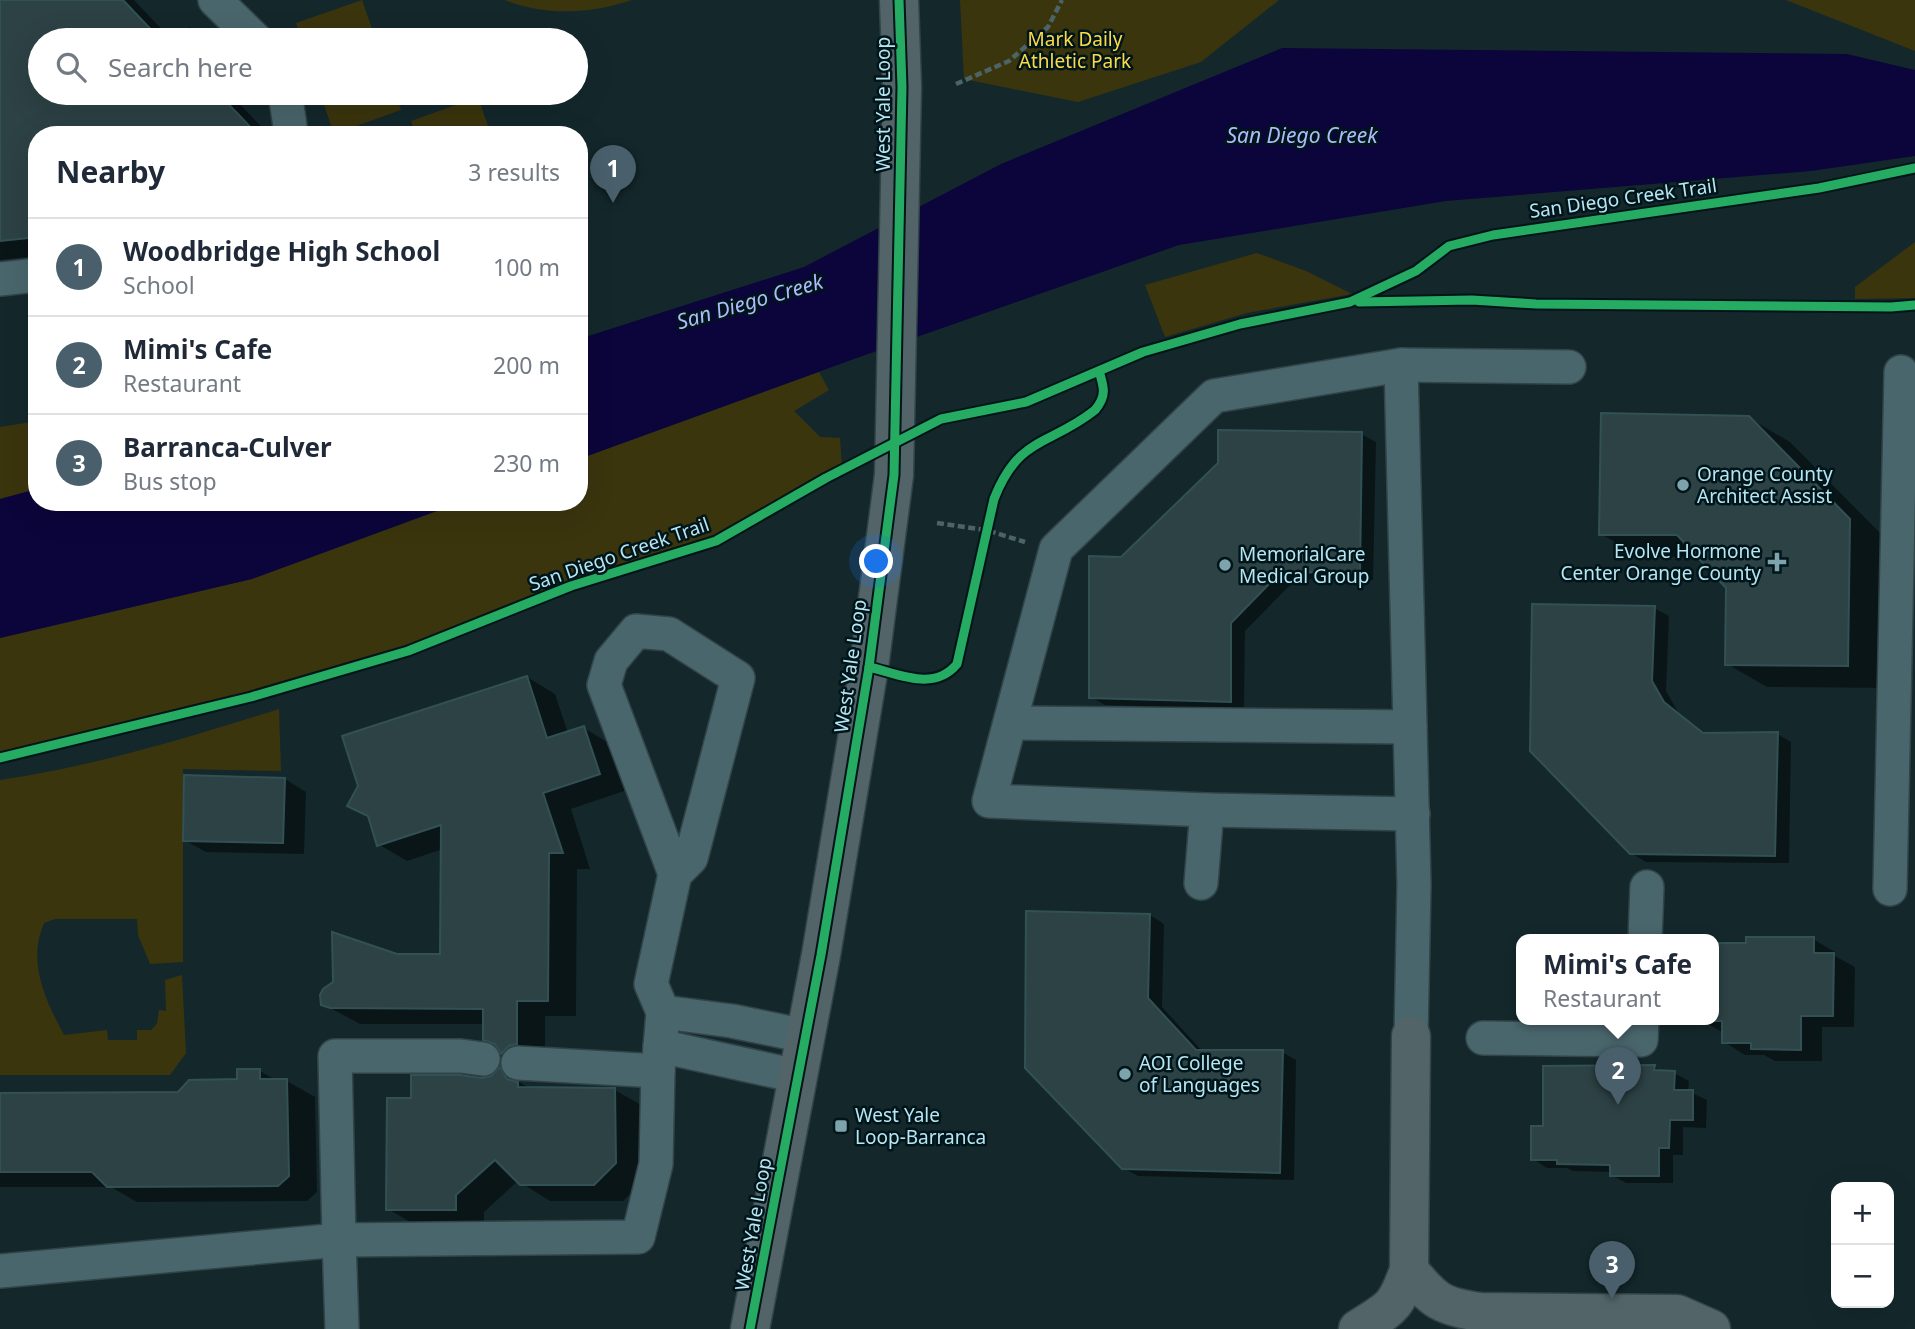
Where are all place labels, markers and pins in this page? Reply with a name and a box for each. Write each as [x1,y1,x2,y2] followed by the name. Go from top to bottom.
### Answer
[590,145,636,203] pin: 1
[1697,461,1833,509] place label: Orange County Architect Assist
[1675,477,1691,493] marker: Orange County Architect Assist
[1561,538,1761,586] place label: Evolve Hormone Center Orange County
[1239,541,1369,589] place label: MemorialCare Medical Group
[1767,552,1787,572] marker: Evolve Hormone Center Orange County
[1217,557,1233,573] marker: MemorialCare Medical Group
[1595,1047,1641,1105] pin: 2
[1139,1050,1260,1098] place label: AOI College of Languages
[1117,1066,1133,1082] marker: AOI College of Languages
[855,1102,986,1150] place label: West Yale Loop-Barranca
[833,1118,849,1134] marker: West Yale Loop-Barranca
[1589,1241,1635,1299] pin: 3

